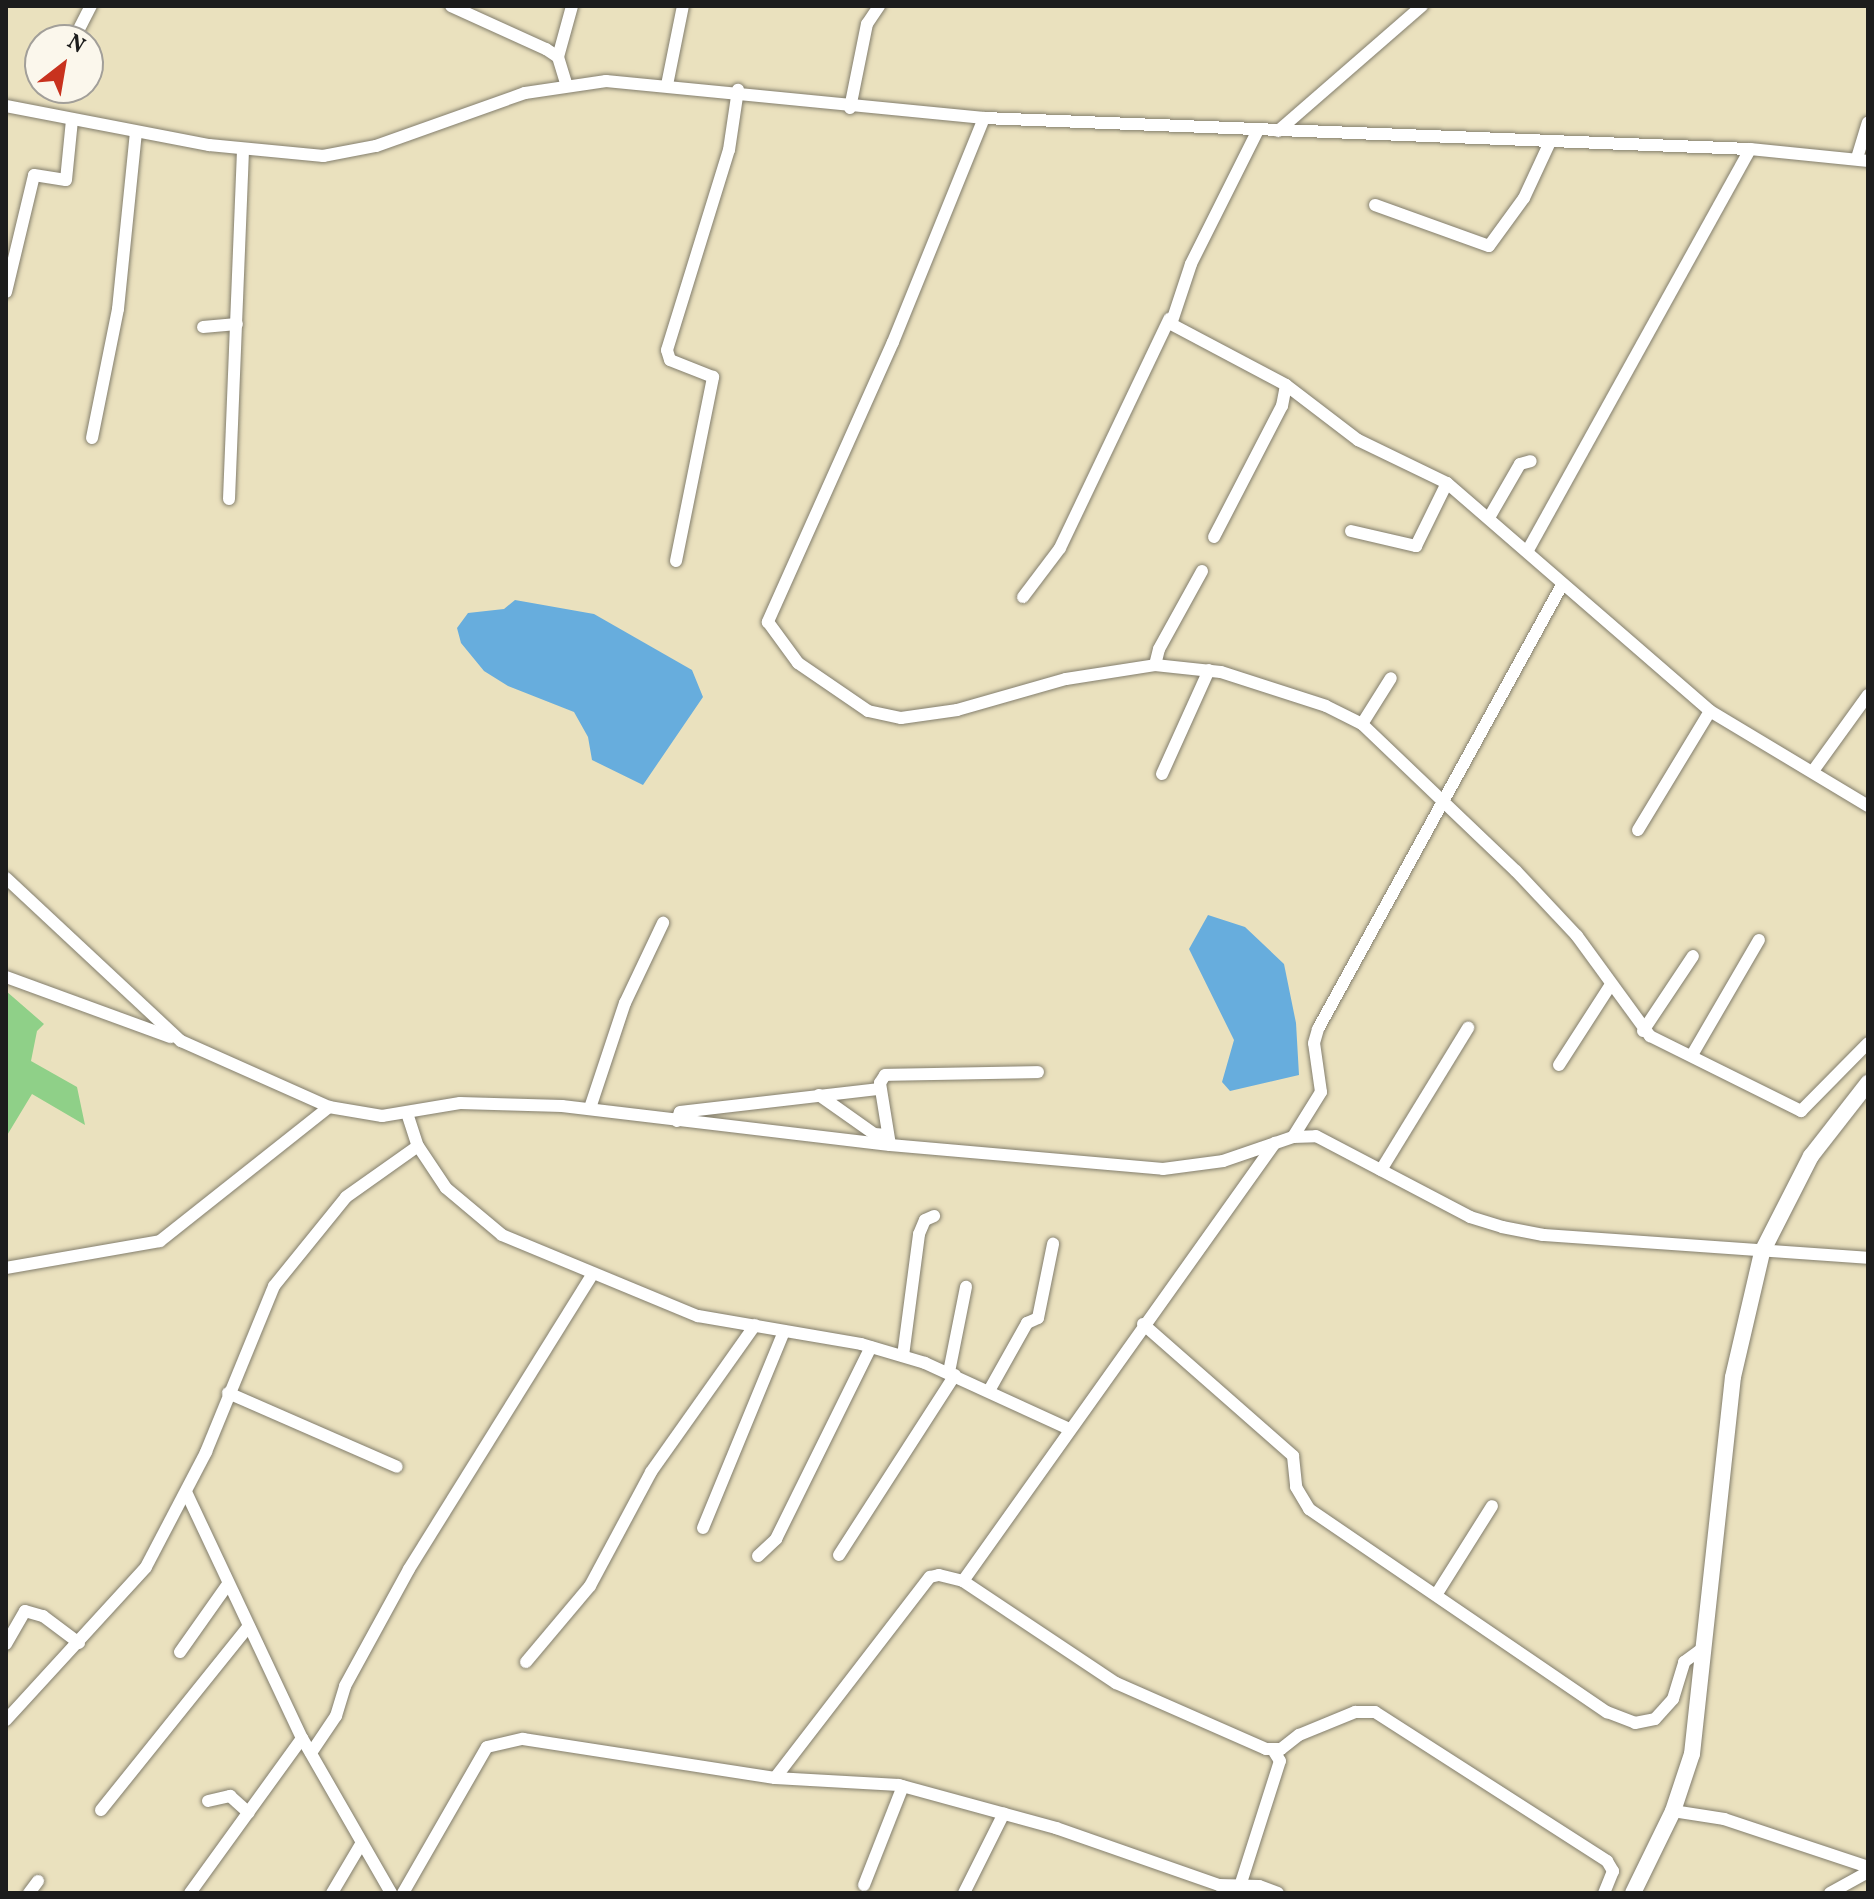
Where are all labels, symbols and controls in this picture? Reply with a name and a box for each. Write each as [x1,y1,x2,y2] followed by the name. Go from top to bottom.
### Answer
[24,24,104,104] north arrow
[61,27,90,62] text: N

